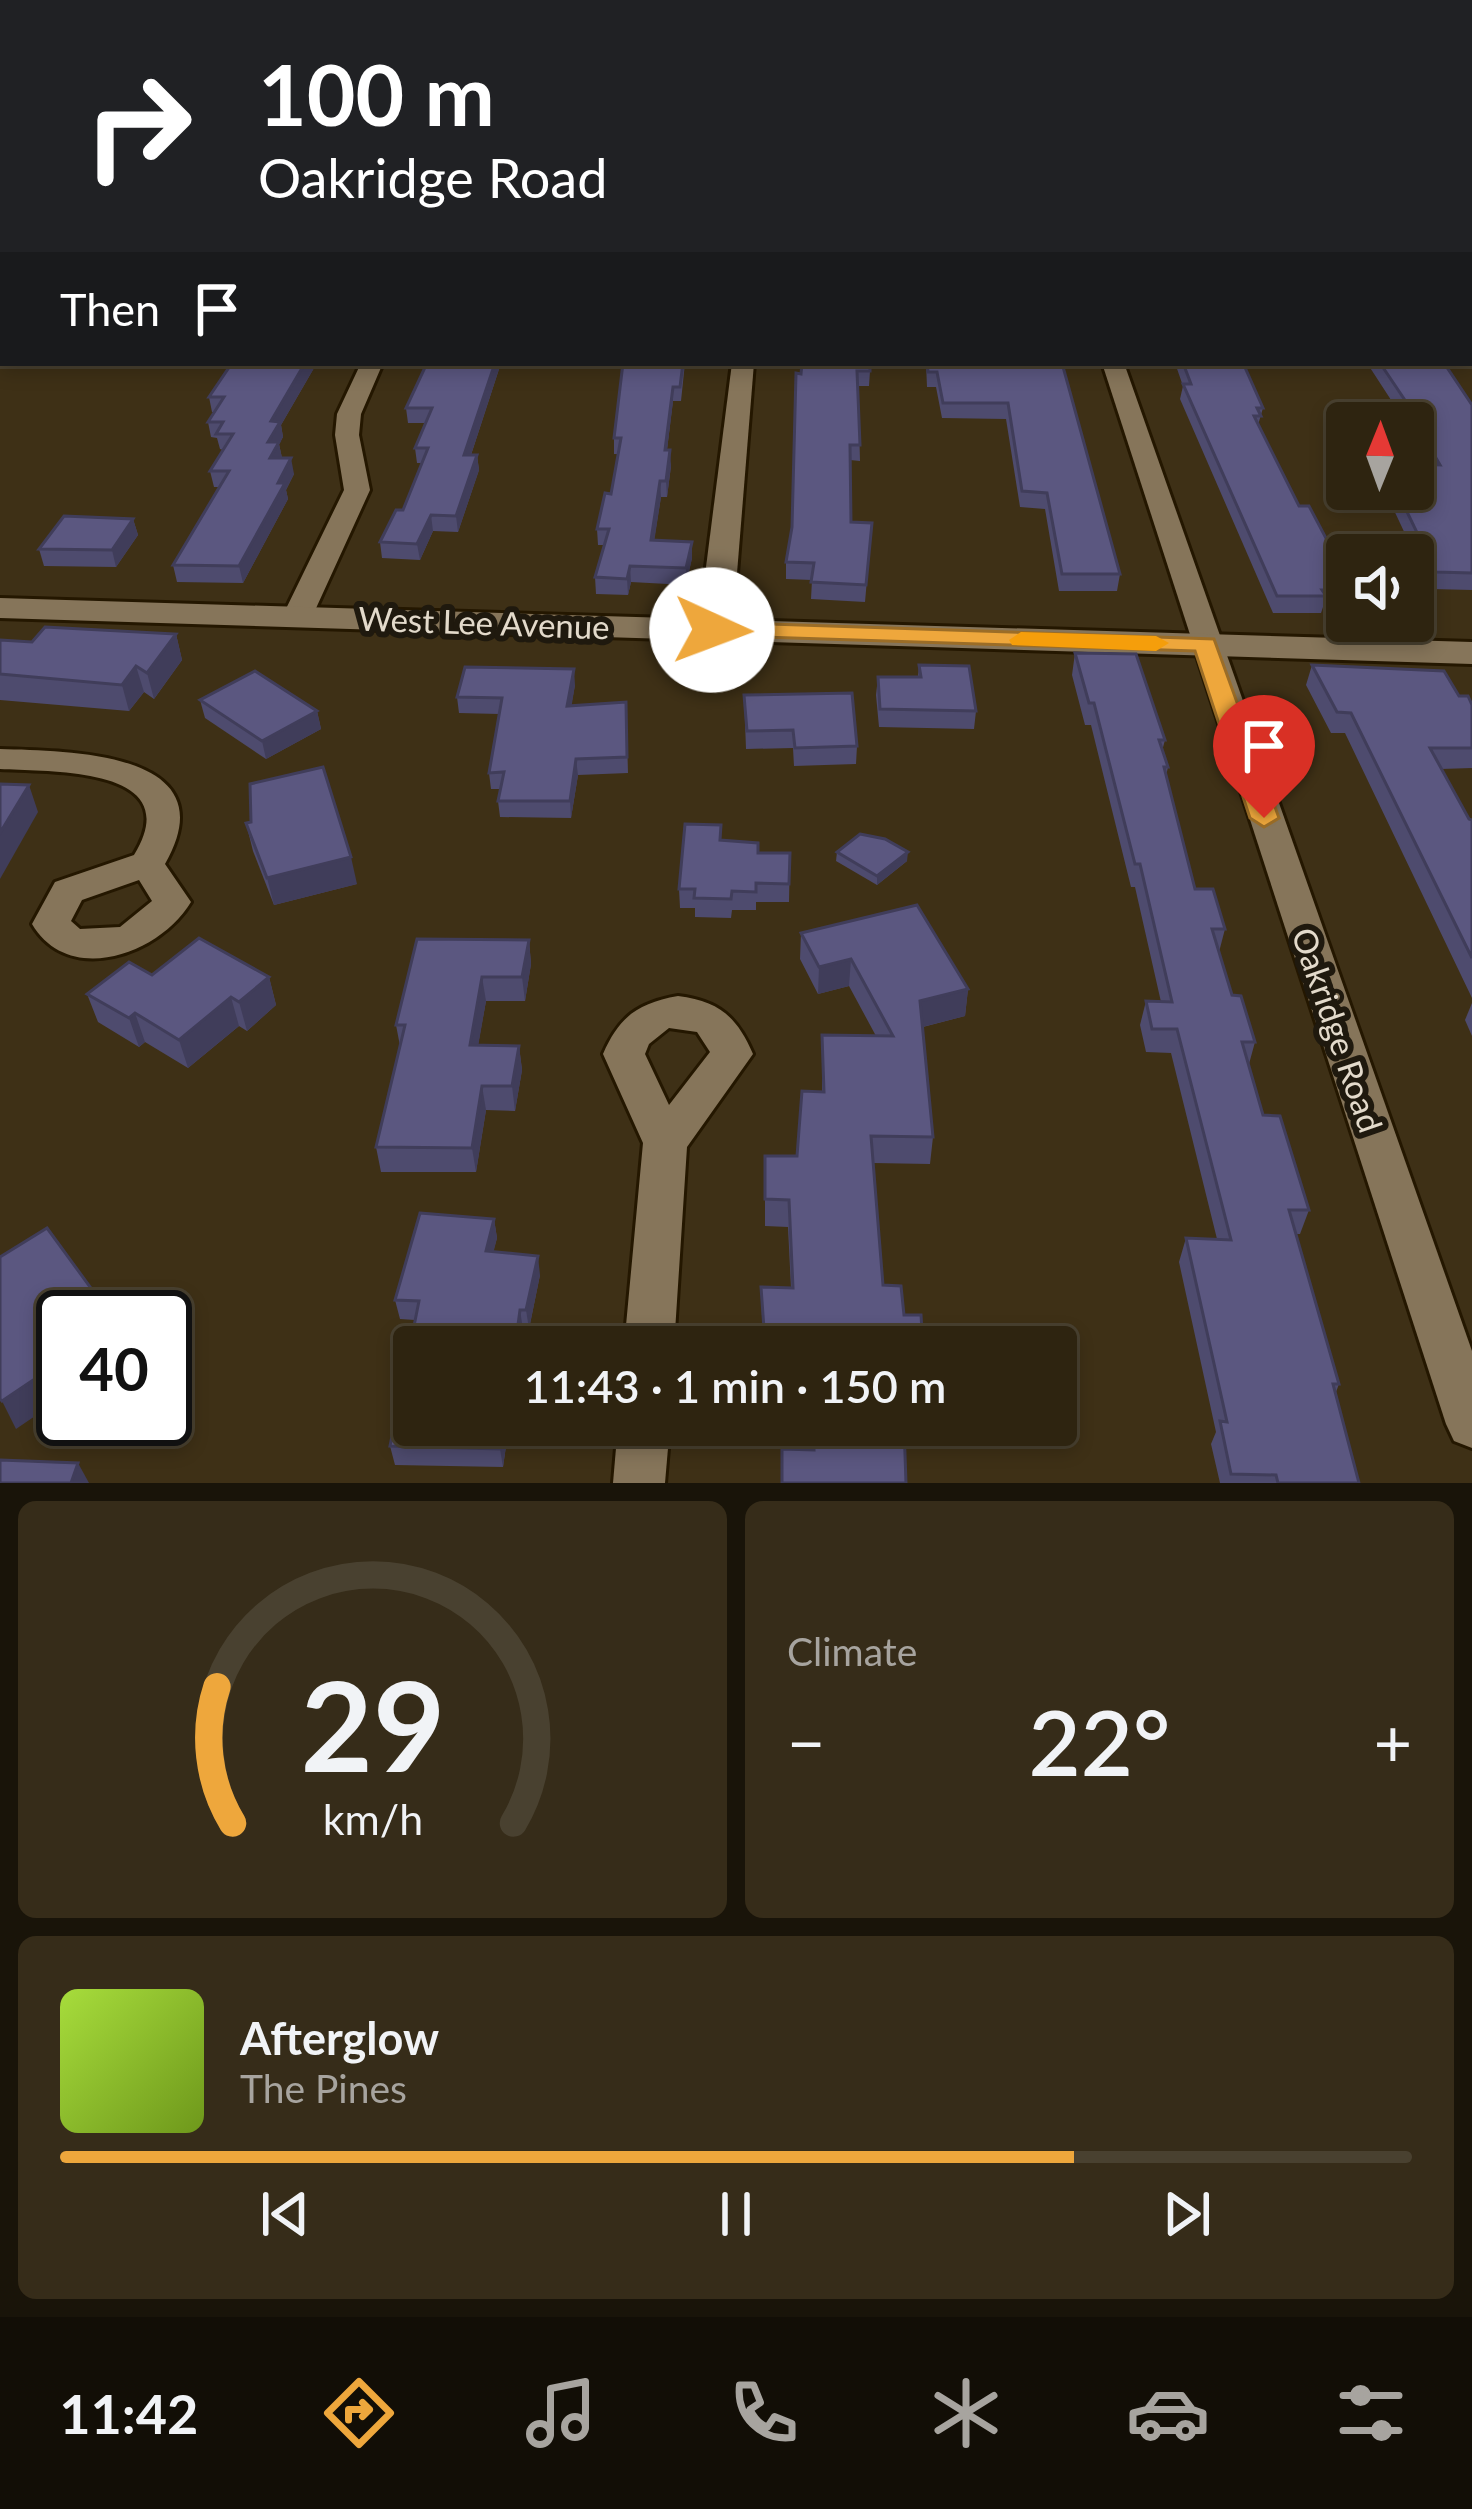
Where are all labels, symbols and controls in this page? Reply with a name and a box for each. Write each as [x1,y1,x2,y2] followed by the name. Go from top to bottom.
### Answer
[258,43,495,144] text: 100 m
[60,48,216,204] icon: right
[258,145,607,210] text: Oakridge Road
[184,276,250,342] icon: arrive
[60,282,160,336] text: Then
[1326,402,1434,510] north arrow
[1326,402,1434,642] map controls
[1326,534,1434,642] button: sound
[649,567,775,693] position arrow
[358,598,610,646] street label: West Lee Avenue
[1213,695,1315,818] pin
[1231,713,1297,779] icon: arrive
[1284,922,1392,1137] street label: Oakridge Road
[36,1290,192,1446] speed limit sign: 40
[524,1359,946,1413] text: 11:43 · 1 min · 150 m
[787,1628,917,1674] text: Climate
[300,1649,445,1799] text: 29
[1029,1687,1170,1795] text: 22°
[787,1702,825,1781] text: −
[1374,1702,1412,1781] text: +
[322,1792,423,1843] text: km/h
[240,2011,439,2065] text: Afterglow
[240,2065,407,2111] text: The Pines
[252,2181,318,2247] icon: previous
[703,2181,769,2247] icon: pause
[1154,2181,1220,2247] icon: next
[317,2371,401,2455] icon: directions
[519,2371,603,2455] icon: music
[722,2371,806,2455] icon: phone
[924,2371,1008,2455] icon: climate
[1126,2371,1210,2455] icon: car
[1329,2371,1413,2455] icon: filters
[59,2381,198,2446] text: 11:42

